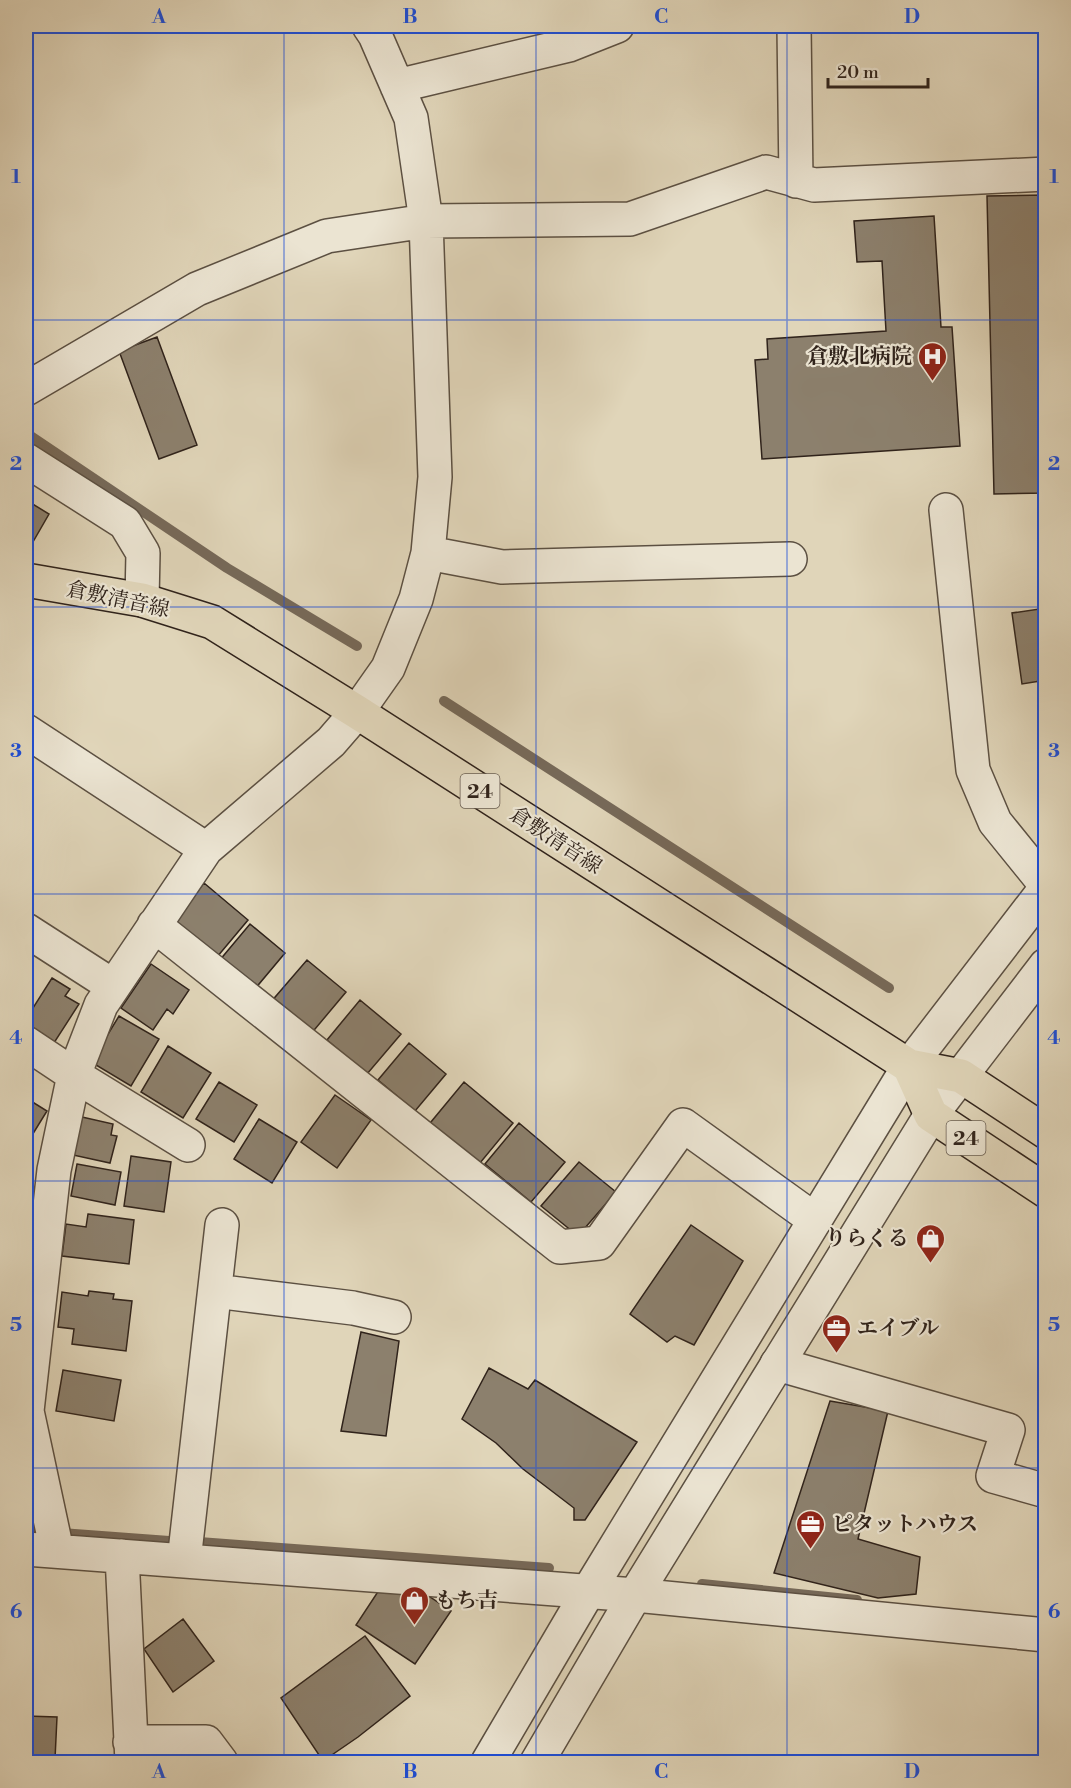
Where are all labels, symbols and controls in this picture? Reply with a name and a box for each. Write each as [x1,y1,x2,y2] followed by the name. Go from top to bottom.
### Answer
[151,5,167,30] text: A
[402,5,418,30] text: B
[654,5,668,30] text: C
[904,5,920,30] text: D
[828,51,928,89] scale bar
[837,61,879,84] text: 20 m
[11,165,21,190] text: 1
[1049,165,1059,190] text: 1
[917,340,949,382] hospital icon: 倉敷北病院
[807,344,912,370] place label: 倉敷北病院
[10,452,22,477] text: 2
[1048,452,1060,477] text: 2
[64,576,172,624] street label: 倉敷清音線
[10,739,22,764] text: 3
[1048,739,1060,764] text: 3
[460,774,500,808] road number: 24
[504,801,607,880] street label: 倉敷清音線
[9,1026,23,1051] text: 4
[1047,1026,1061,1051] text: 4
[946,1121,986,1155] road number: 24
[914,1222,946,1264] shop icon: りらくる
[825,1226,909,1252] place label: りらくる
[820,1312,852,1354] office icon: エイブル
[10,1313,22,1338] text: 5
[1048,1313,1060,1338] text: 5
[857,1316,940,1342] place label: エイブル
[795,1508,827,1550] office icon: ピタットハウス
[832,1512,978,1538] place label: ピタットハウス
[398,1584,430,1626] shop icon: もち吉
[435,1588,498,1614] place label: もち吉
[10,1600,23,1625] text: 6
[1048,1600,1061,1625] text: 6
[151,1760,167,1785] text: A
[402,1760,418,1785] text: B
[654,1760,668,1785] text: C
[904,1760,920,1785] text: D

